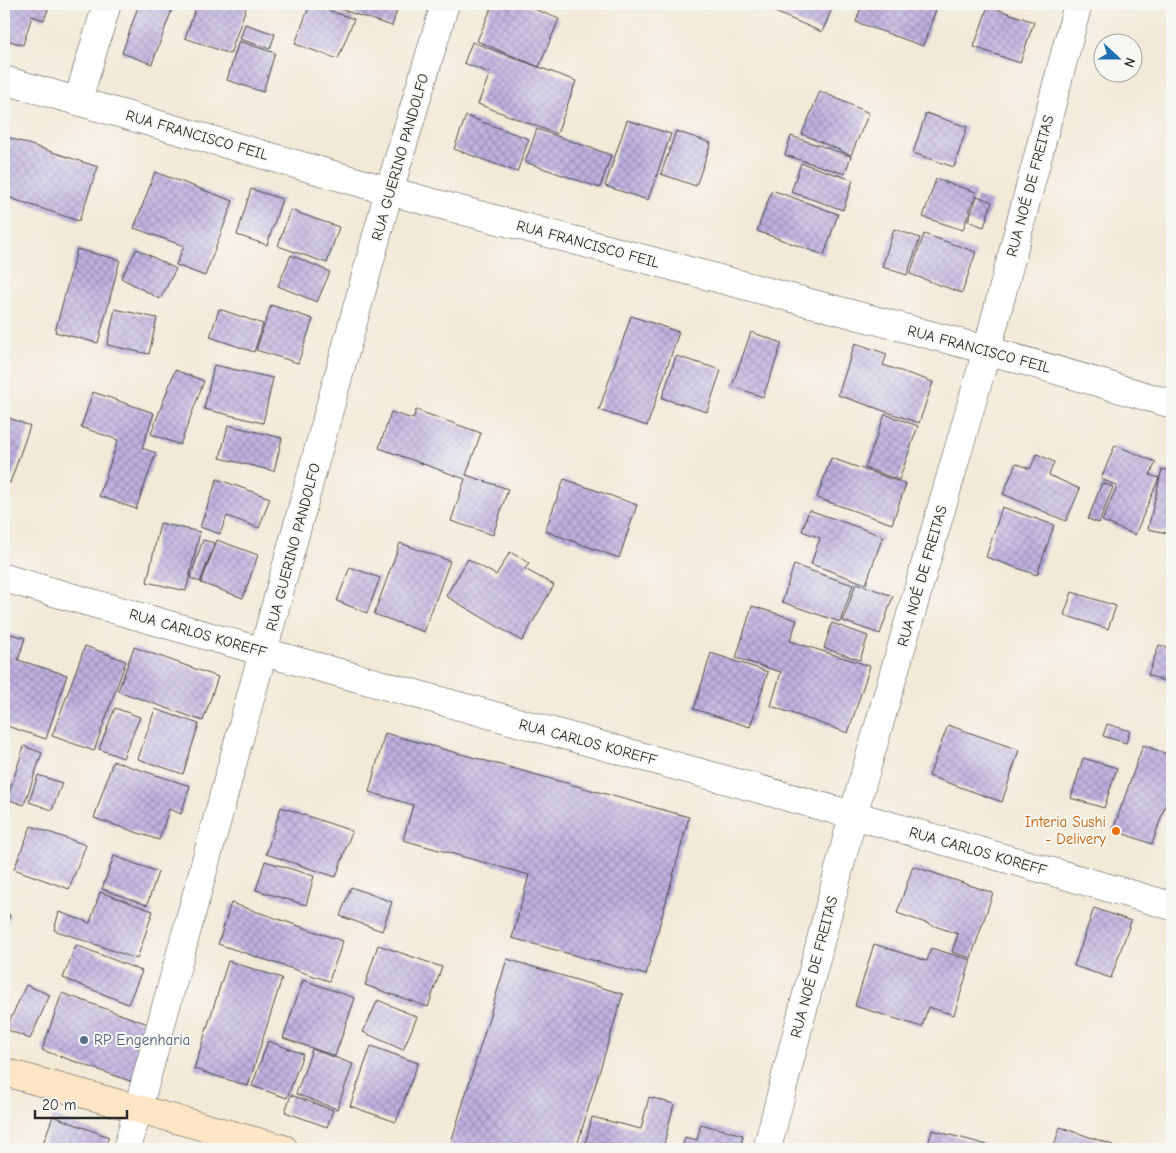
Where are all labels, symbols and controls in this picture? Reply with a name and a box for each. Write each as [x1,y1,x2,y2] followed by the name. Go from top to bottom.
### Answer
[1094,32,1144,82] north arrow
[1120,55,1139,70] text: N
[367,71,433,243] street label: RUA GUERINO PANDOLFO
[124,106,271,164] street label: RUA FRANCISCO FEIL
[1001,113,1058,259] street label: RUA NOÉ DE FREITAS
[515,216,662,272] street label: RUA FRANCISCO FEIL
[906,321,1053,377] street label: RUA FRANCISCO FEIL
[262,461,324,633] street label: RUA GUERINO PANDOLFO
[892,503,951,649] street label: RUA NOÉ DE FREITAS
[127,605,269,661] street label: RUA CARLOS KOREFF
[517,715,659,769] street label: RUA CARLOS KOREFF
[1025,813,1106,848] place label: Interia Sushi - Delivery
[907,823,1049,879] street label: RUA CARLOS KOREFF
[1110,825,1122,837] marker: Interia Sushi - Delivery
[785,894,842,1040] street label: RUA NOÉ DE FREITAS
[94,1031,190,1049] place label: RP Engenharia
[78,1034,90,1046] marker: RP Engenharia
[35,1088,128,1120] scale bar
[42,1096,76,1114] text: 20 m

